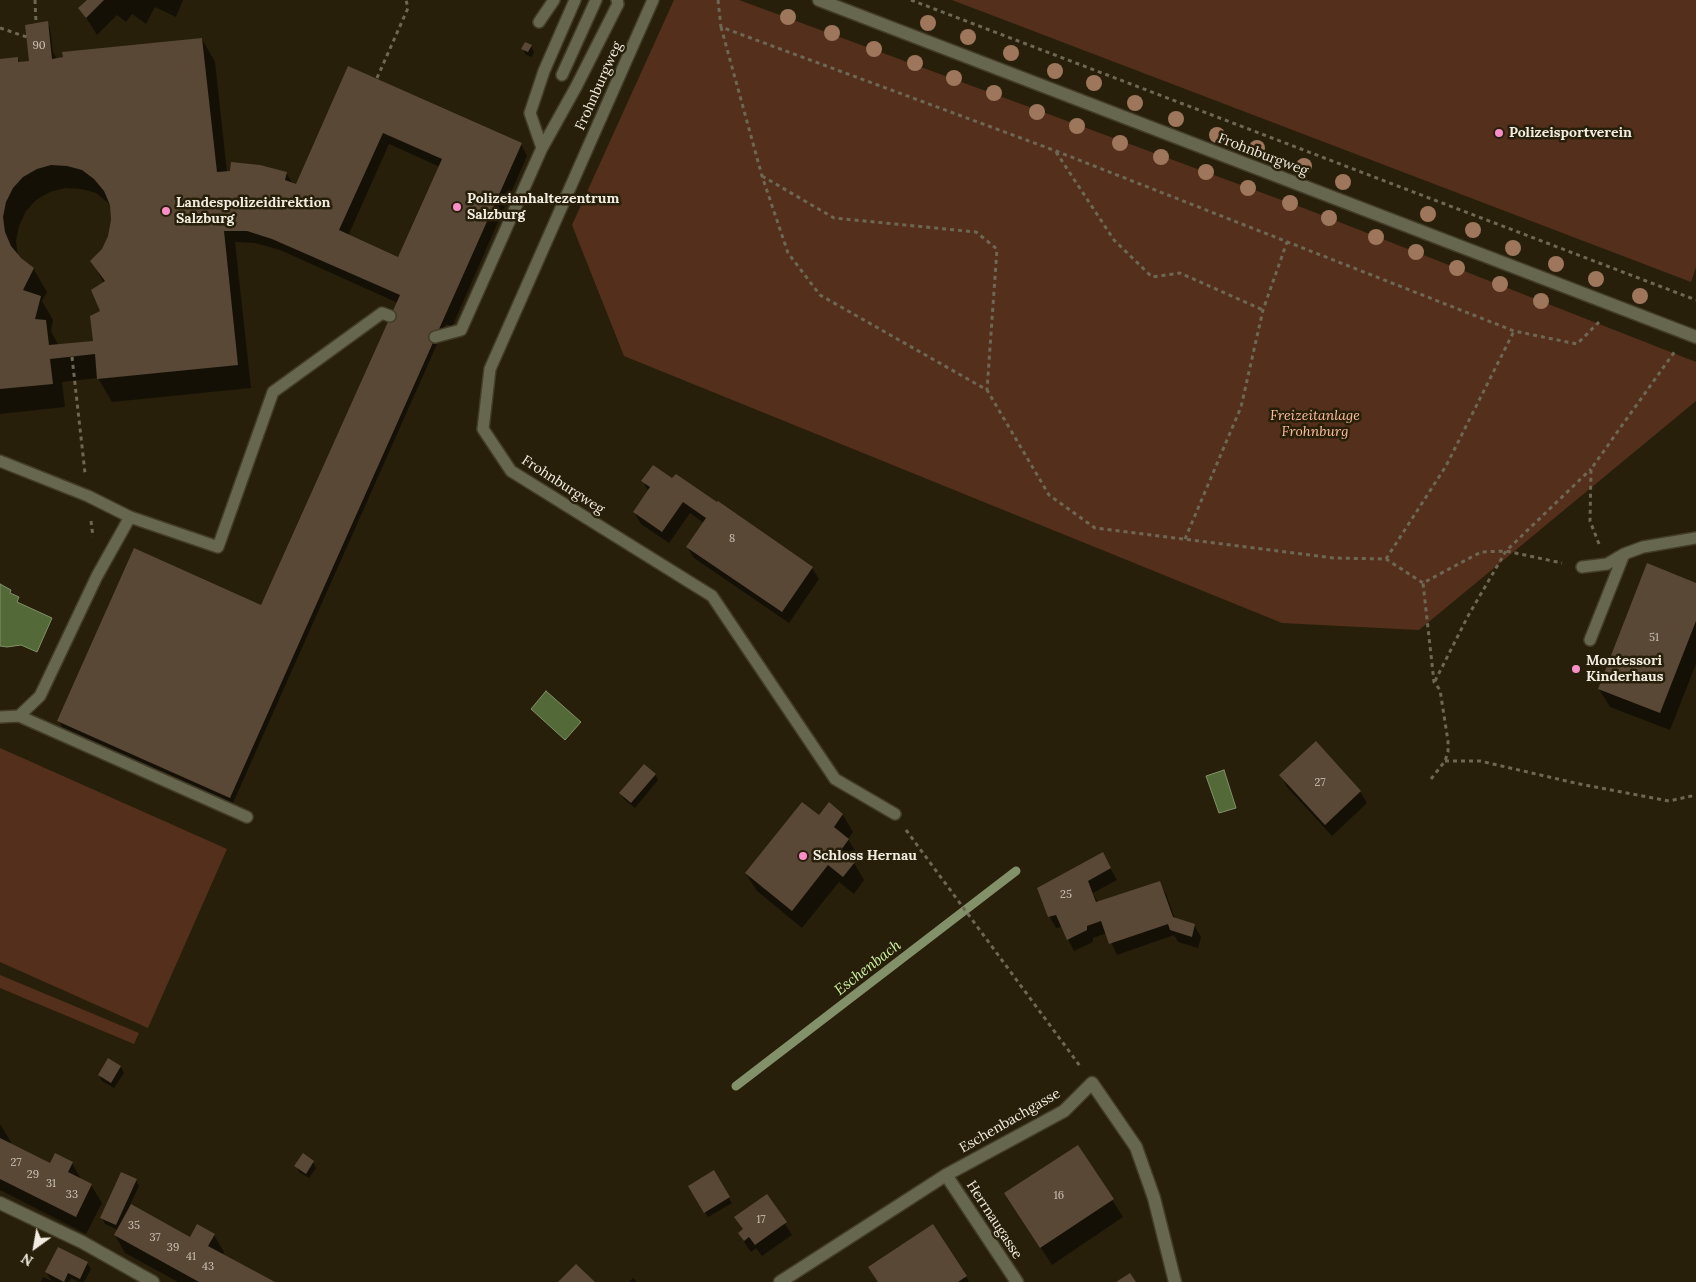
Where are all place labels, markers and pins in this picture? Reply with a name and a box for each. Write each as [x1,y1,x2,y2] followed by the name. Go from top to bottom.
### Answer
[1509,125,1632,141] place label: Polizeisportverein
[1493,127,1505,139] marker: Polizeisportverein
[467,191,619,223] place label: Polizeianhaltezentrum Salzburg
[176,195,331,228] place label: Landespolizeidirektion Salzburg
[451,201,463,213] marker: Polizeianhaltezentrum Salzburg
[160,205,172,217] marker: Landespolizeidirektion Salzburg
[1586,653,1663,686] place label: Montessori Kinderhaus
[1570,663,1582,675] marker: Montessori Kinderhaus
[813,848,917,864] place label: Schloss Hernau
[797,850,809,862] marker: Schloss Hernau

